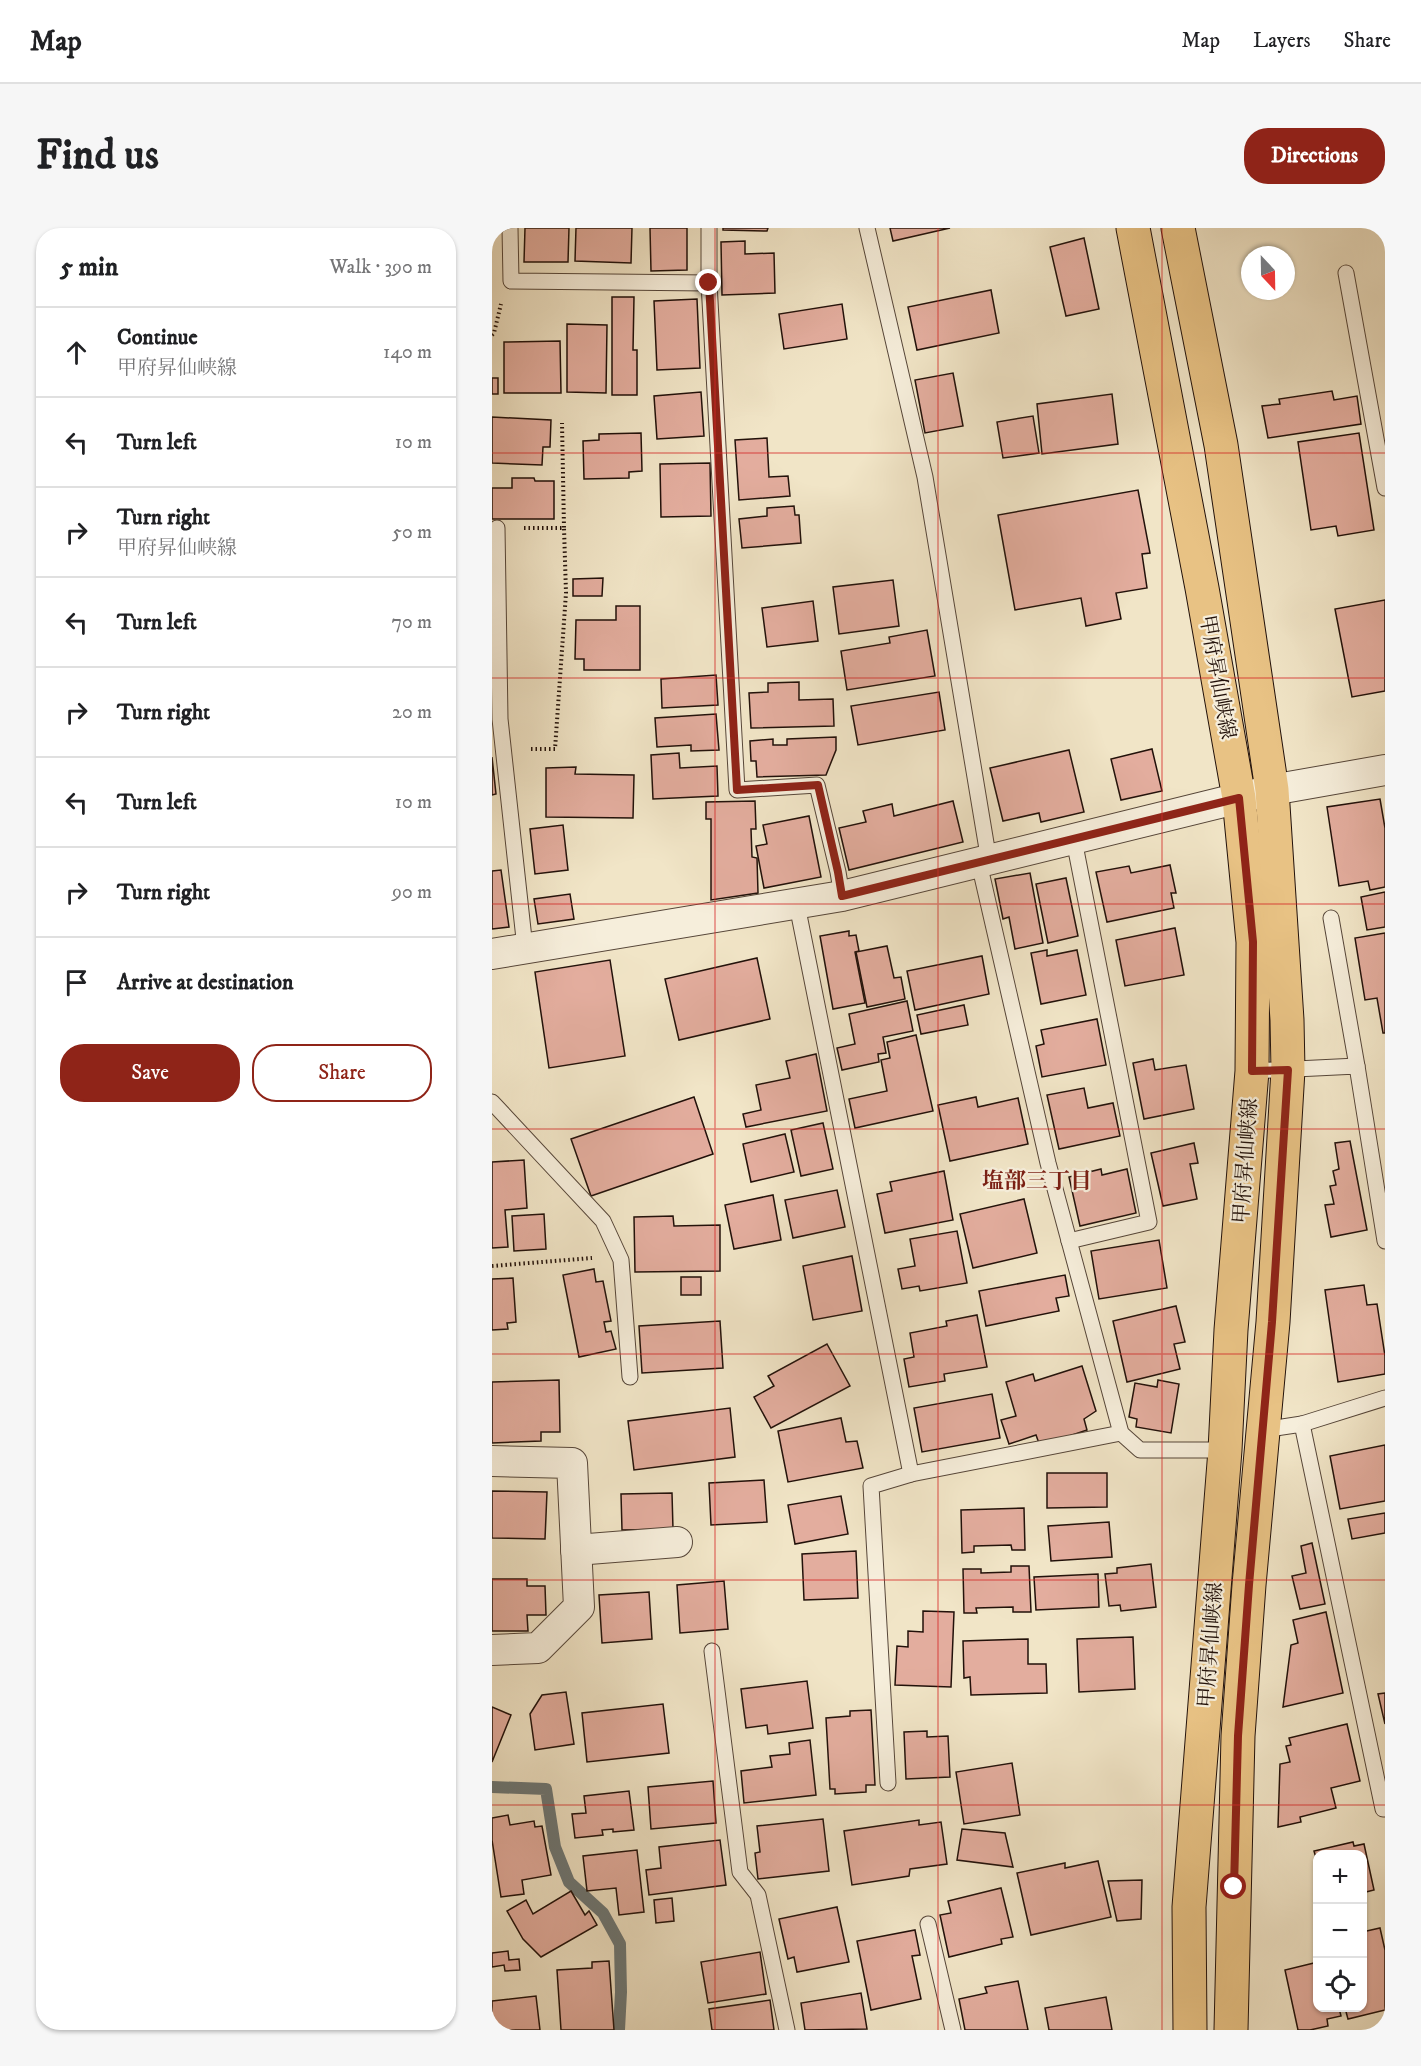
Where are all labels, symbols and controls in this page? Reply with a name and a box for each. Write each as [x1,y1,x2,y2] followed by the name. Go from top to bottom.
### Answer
[30,24,82,59] text: Map
[1181,28,1220,54] text: Map
[1253,28,1311,54] text: Layers
[1344,28,1391,54] text: Share
[1244,128,1385,184] button: Directions
[36,130,159,182] text: Find us
[1241,246,1295,300] north arrow
[60,251,118,284] text: 5 min
[330,255,432,280] text: Walk · 390 m
[695,269,721,295] route end
[117,324,198,351] text: Continue
[60,336,93,369] icon: ahead
[383,340,432,365] text: 140 m
[117,356,237,381] text: 甲府昇仙峡線
[60,426,93,459] icon: left
[117,429,197,456] text: Turn left
[395,430,432,455] text: 10 m
[117,504,210,531] text: Turn right
[60,516,93,549] icon: right
[392,520,432,545] text: 50 m
[117,536,237,561] text: 甲府昇仙峡線
[60,606,93,639] icon: left
[117,609,197,636] text: Turn left
[391,610,432,635] text: 70 m
[1193,613,1241,741] street label: 甲府昇仙峡線
[60,696,93,729] icon: right
[117,699,210,726] text: Turn right
[392,700,432,725] text: 20 m
[60,786,93,819] icon: left
[117,789,197,816] text: Turn left
[395,790,432,815] text: 10 m
[60,876,93,909] icon: right
[117,879,210,906] text: Turn right
[392,880,432,905] text: 90 m
[60,966,93,999] icon: arrive
[117,969,294,996] text: Arrive at destination
[60,1044,240,1102] button: Save
[252,1044,432,1102] button: Share
[1229,1097,1263,1225] street label: 甲府昇仙峡線
[982,1168,1092,1195] district label: 塩部三丁目
[1194,1581,1228,1709] street label: 甲府昇仙峡線
[1313,1850,1367,2012] map controls
[1313,1850,1367,1904] button: +
[1220,1873,1246,1899] route start
[1313,1904,1367,1958] button: −
[1313,1958,1367,2012] button: locate

